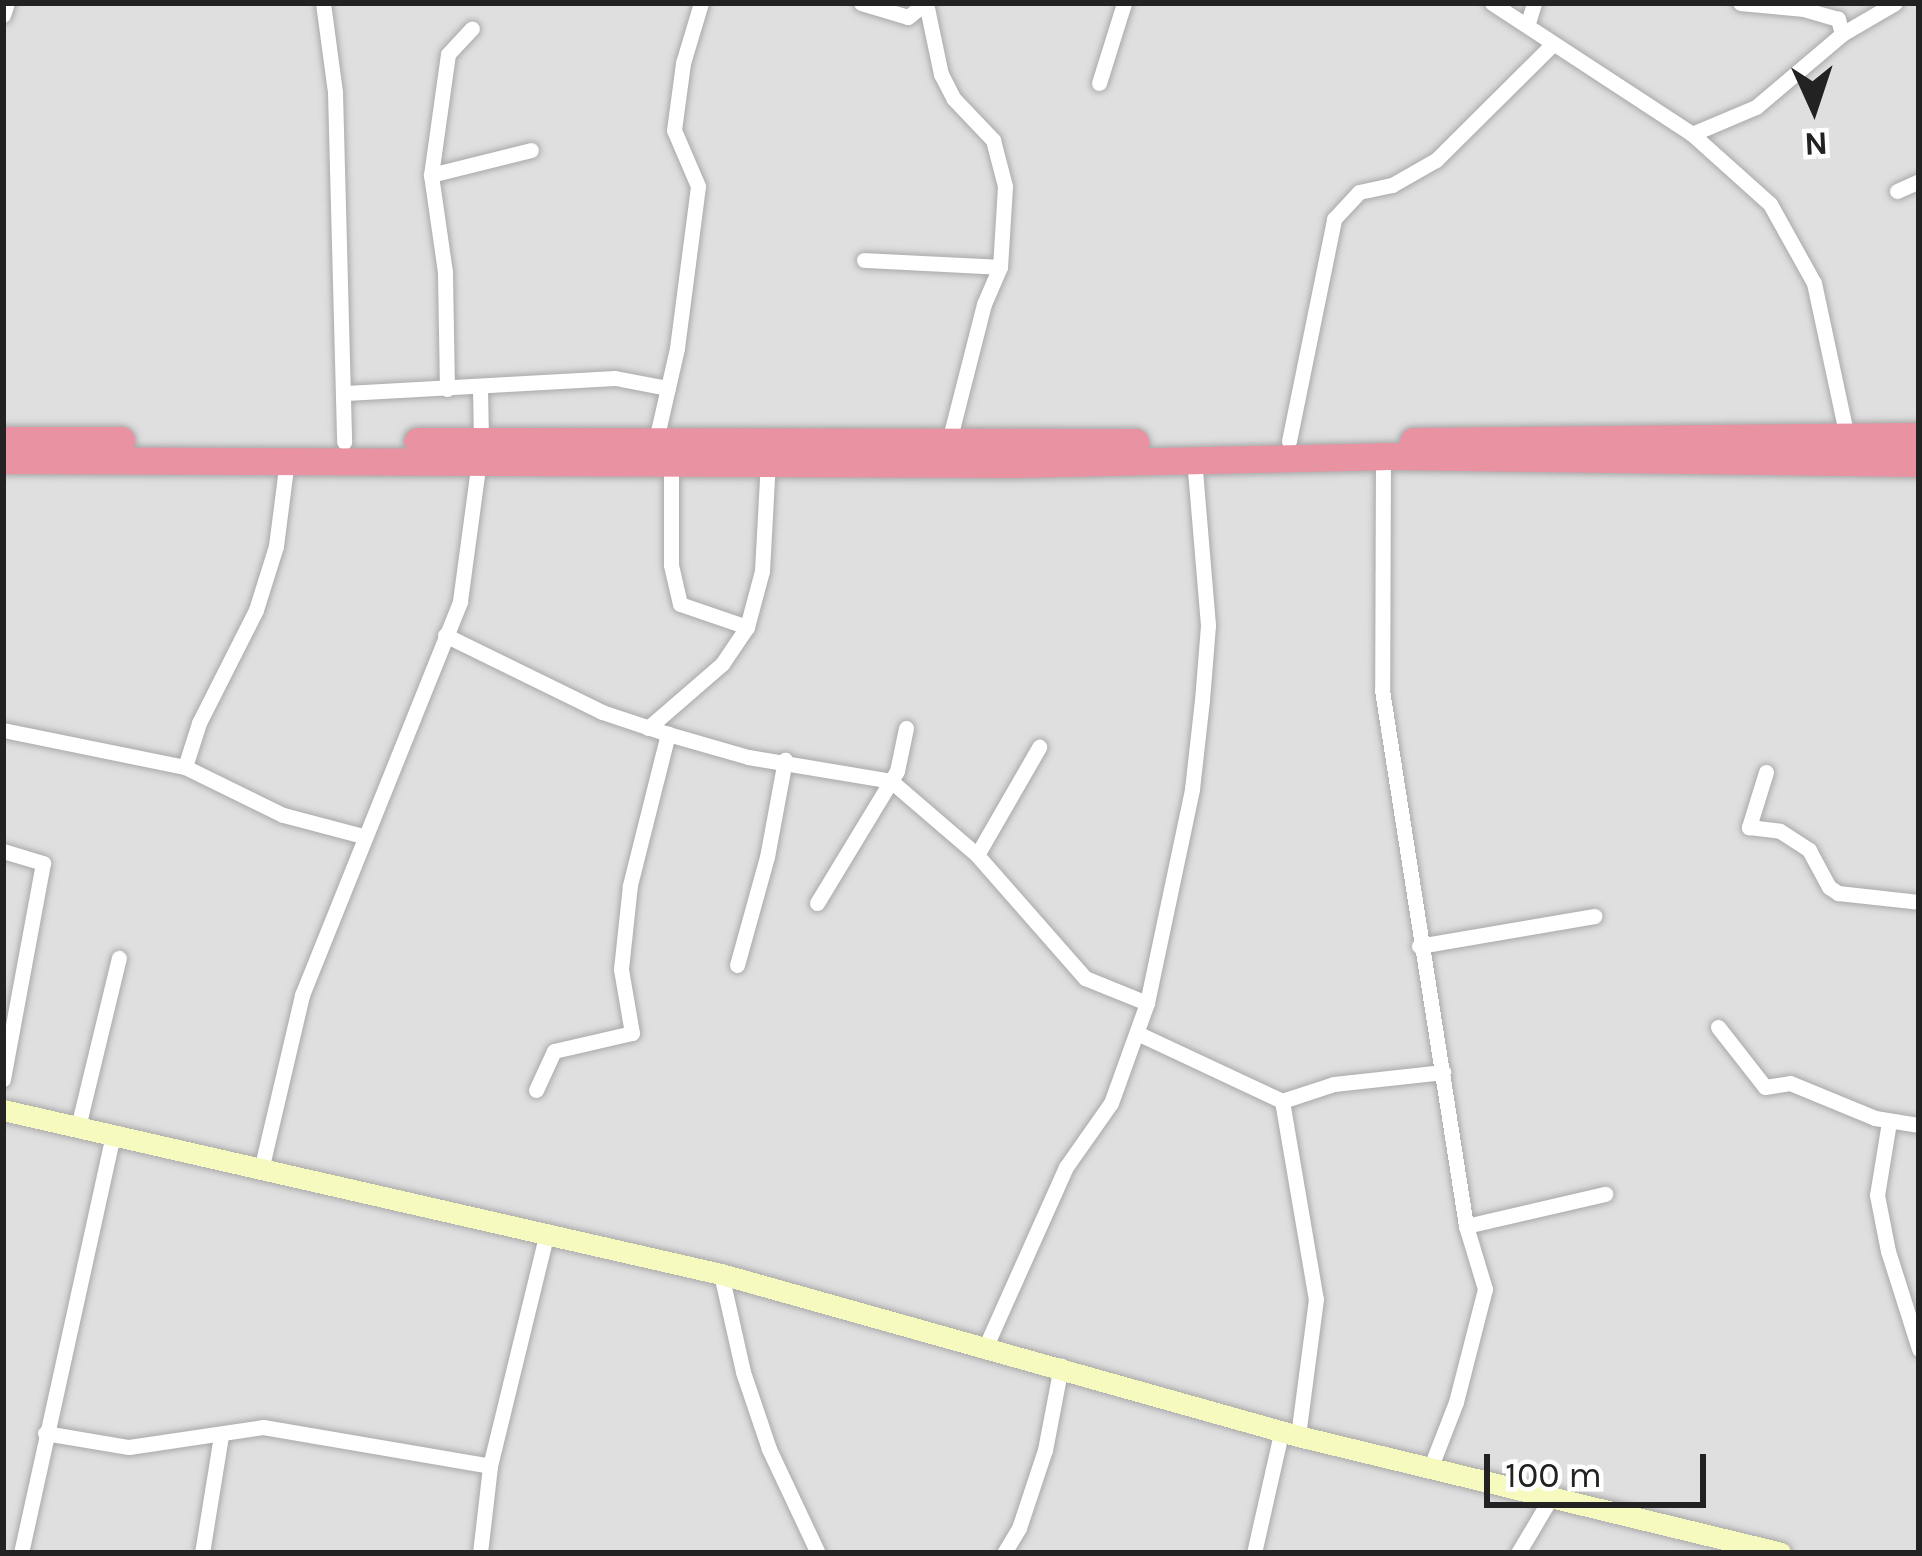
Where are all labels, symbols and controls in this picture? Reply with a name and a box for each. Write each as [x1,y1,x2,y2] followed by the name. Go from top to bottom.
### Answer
[1754,48,1874,168] north arrow
[1803,124,1829,164] text: N
[1490,1430,1712,1504] scale bar
[1505,1454,1602,1496] text: 100 m

